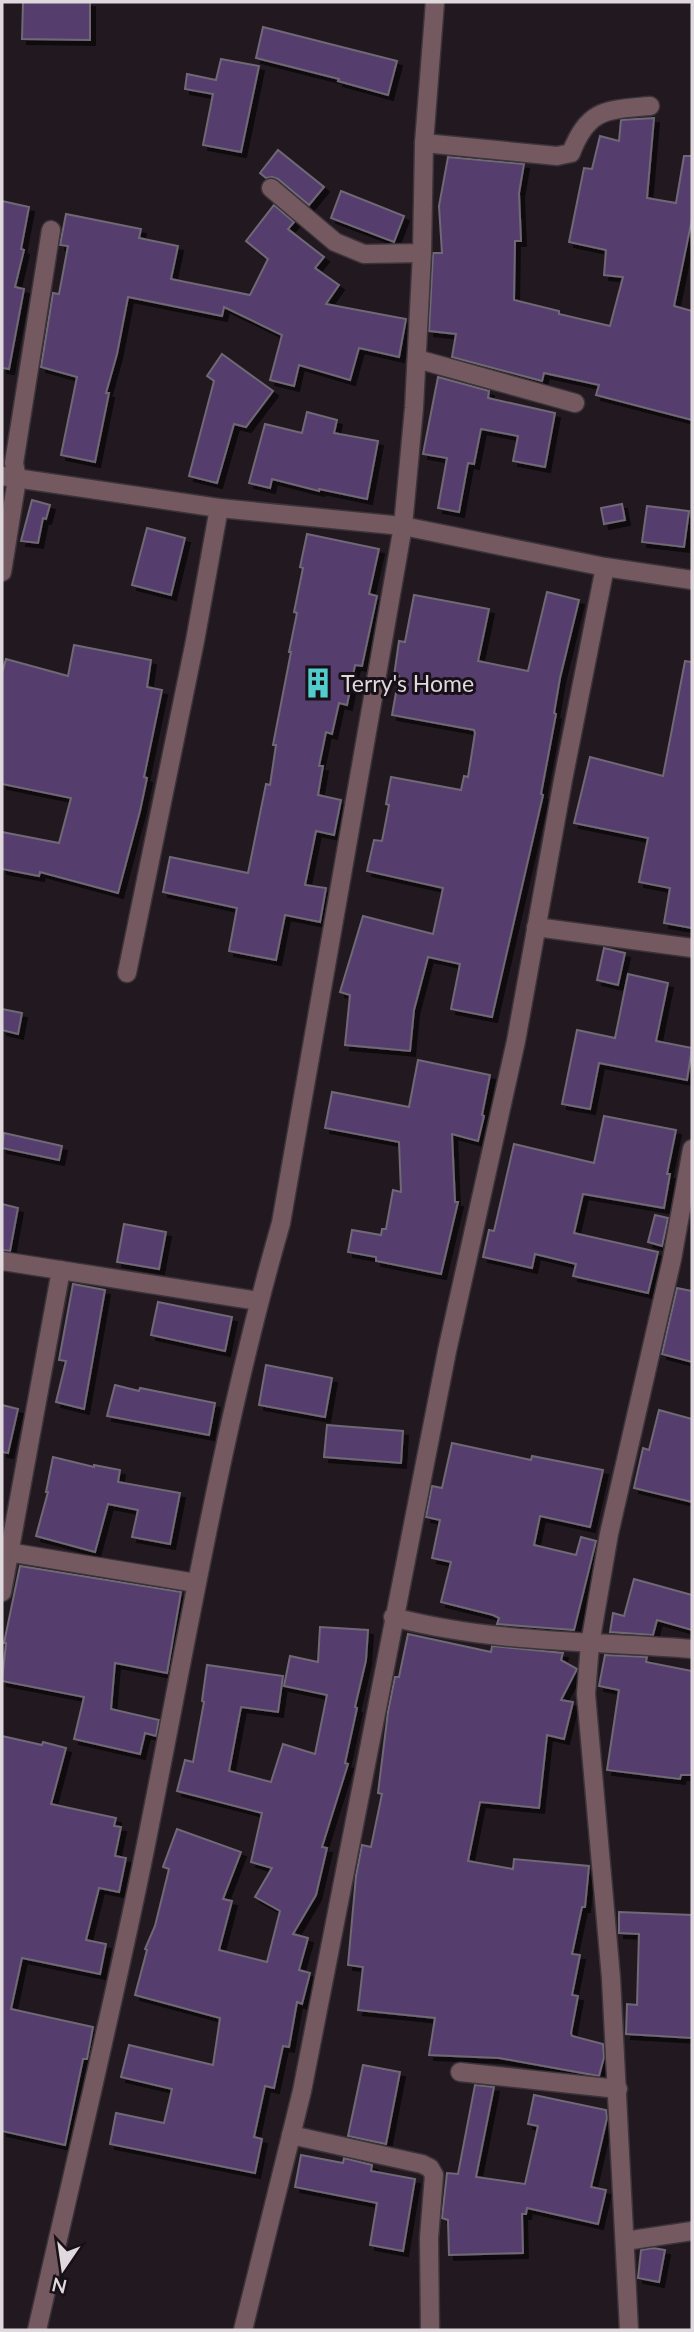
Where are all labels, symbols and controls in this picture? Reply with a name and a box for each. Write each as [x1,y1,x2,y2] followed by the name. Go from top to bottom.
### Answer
[301,666,335,700] building icon: Terry's Home
[341,669,474,697] place label: Terry's Home
[28,2234,98,2304] north arrow
[49,2273,69,2299] text: N

